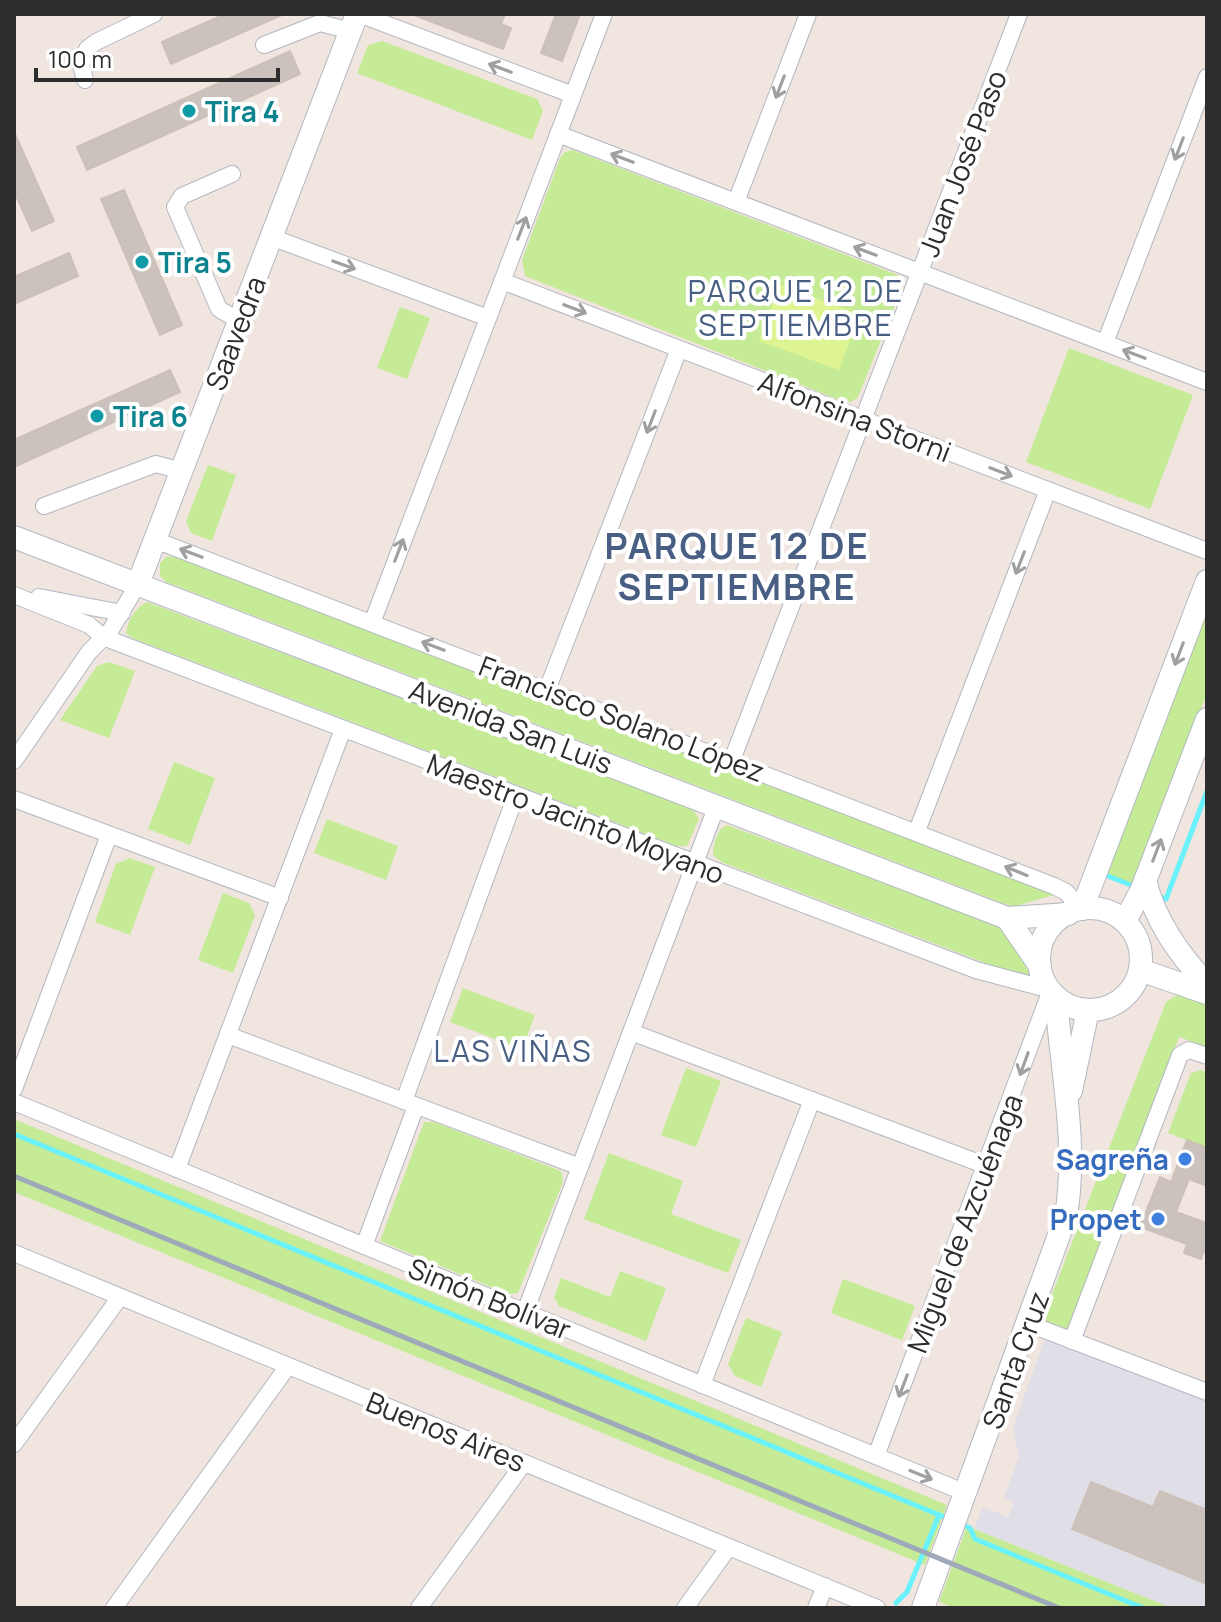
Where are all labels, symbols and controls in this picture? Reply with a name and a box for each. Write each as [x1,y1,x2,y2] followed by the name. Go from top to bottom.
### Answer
[36,32,278,82] scale bar
[48,42,112,75] text: 100 m
[488,60,513,74] one-way arrow
[909,64,1015,262] street label: Juan José Paso
[772,74,786,99] one-way arrow
[205,92,279,130] place label: Tira 4
[180,102,198,120] marker: Tira 4
[1171,136,1185,161] one-way arrow
[610,150,635,164] one-way arrow
[516,216,530,241] one-way arrow
[158,243,232,281] place label: Tira 5
[853,243,878,257] one-way arrow
[133,253,151,271] marker: Tira 5
[332,258,357,273] one-way arrow
[196,270,274,396] street label: Saavedra
[688,270,904,345] district label: PARQUE 12 DE SEPTIEMBRE
[562,303,587,317] one-way arrow
[1122,346,1147,360] one-way arrow
[753,362,957,470] street label: Alfonsina Storni
[113,397,188,435] place label: Tira 6
[88,407,106,425] marker: Tira 6
[643,409,657,434] one-way arrow
[988,466,1013,480] one-way arrow
[605,521,869,611] district label: PARQUE 12 DE SEPTIEMBRE
[393,538,407,563] one-way arrow
[179,545,204,559] one-way arrow
[1012,550,1026,575] one-way arrow
[421,638,446,652] one-way arrow
[1171,641,1185,666] one-way arrow
[474,646,770,790] street label: Francisco Solano López
[404,670,618,782] street label: Avenida San Luis
[422,744,730,892] street label: Maestro Jacinto Moyano
[1151,838,1165,863] one-way arrow
[1004,862,1029,877] one-way arrow
[434,1030,592,1071] district label: LAS VIÑAS
[1016,1051,1030,1075] one-way arrow
[897,1088,1031,1358] street label: Miguel de Azcuénaga
[1056,1140,1169,1178] place label: Sagreña
[1176,1150,1194,1168] marker: Sagreña
[1050,1200,1142,1238] place label: Propet
[1149,1210,1167,1228] marker: Propet
[403,1248,577,1348] street label: Simón Bolívar
[973,1286,1057,1434] street label: Santa Cruz
[895,1373,909,1398] one-way arrow
[361,1382,531,1480] street label: Buenos Aires
[908,1468,933,1483] one-way arrow

